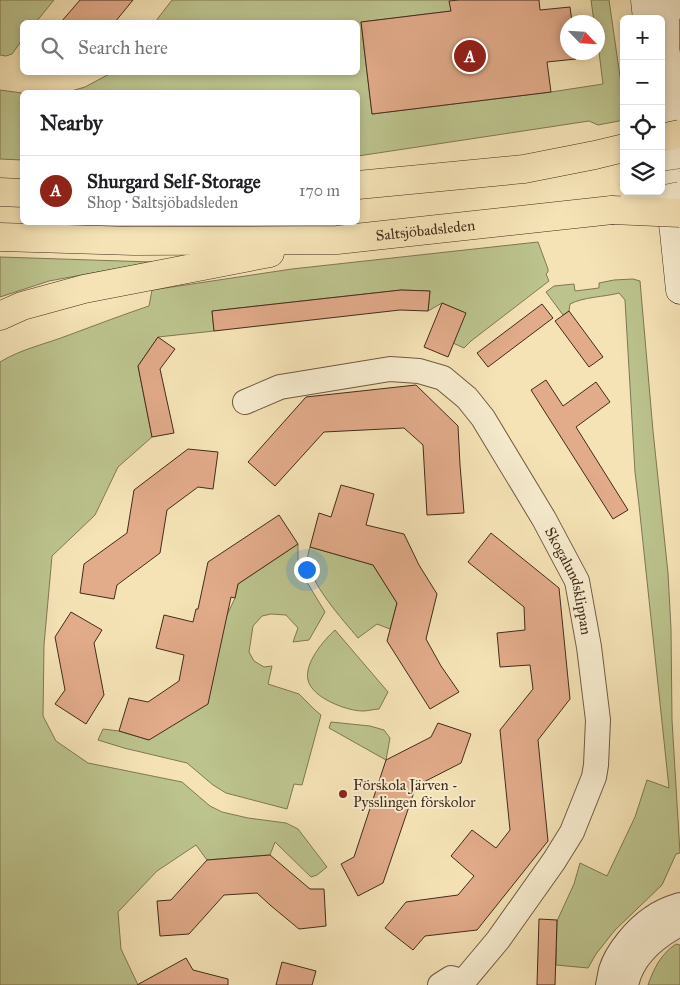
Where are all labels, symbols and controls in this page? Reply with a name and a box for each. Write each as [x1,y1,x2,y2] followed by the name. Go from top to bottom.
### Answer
[560,15,605,60] north arrow
[620,15,665,195] map controls
[620,15,665,60] button: +
[20,20,360,75] search box
[38,34,66,62] icon: search
[78,36,168,59] text: Search here
[454,37,486,75] pin: A
[620,60,665,105] button: −
[620,105,665,150] button: locate
[40,110,103,136] text: Nearby
[620,150,665,195] button: layers
[87,170,261,193] text: Shurgard Self-Storage
[51,181,61,200] text: A
[299,181,340,200] text: 170 m
[87,193,238,212] text: Shop · Saltsjöbadsleden
[375,216,476,245] street label: Saltsjöbadsleden
[541,524,596,636] street label: Skogalundsklippan
[294,557,320,583] your location
[353,776,476,811] place label: Förskola Järven - Pysslingen förskolor
[337,788,349,800] marker: Förskola Järven - Pysslingen förskolor

